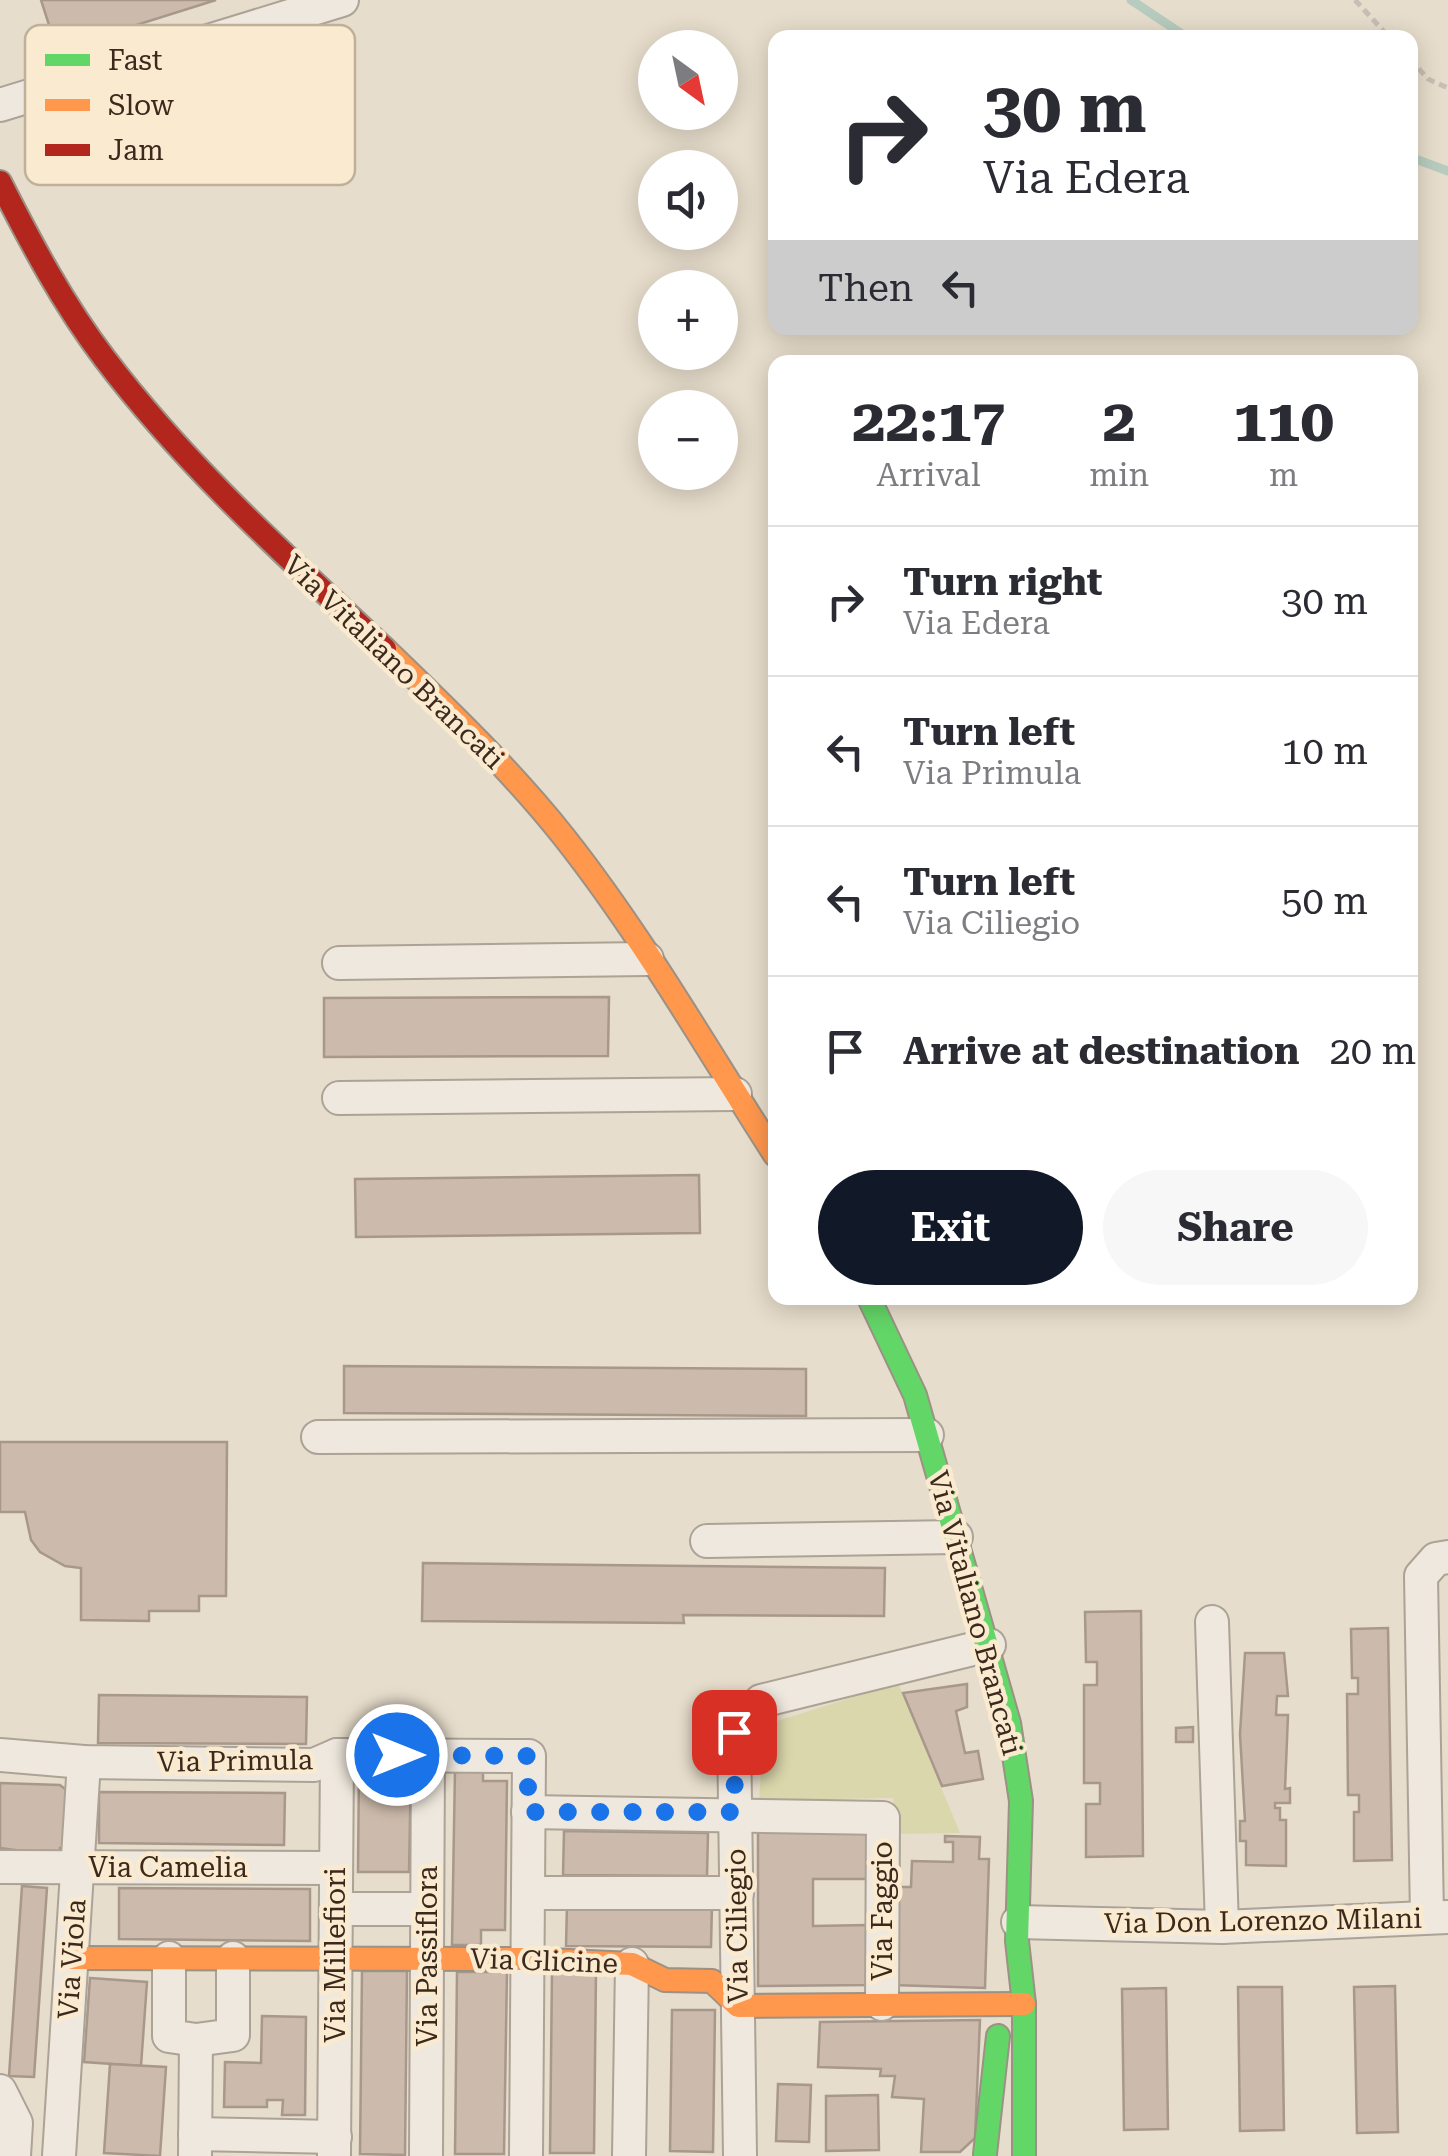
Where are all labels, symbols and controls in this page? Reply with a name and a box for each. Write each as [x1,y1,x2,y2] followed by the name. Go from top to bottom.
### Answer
[25,25,355,185] legend
[638,30,738,130] north arrow
[638,30,738,490] map controls
[108,44,162,77] text: Fast
[983,67,1147,149] text: 30 m
[818,70,948,200] icon: right
[108,89,175,122] text: Slow
[108,134,164,167] text: Jam
[638,150,738,250] button: sound
[983,151,1190,204] text: Via Edera
[933,260,988,315] icon: left
[818,266,913,310] text: Then
[638,270,738,370] button: +
[852,385,1005,456] text: 22:17
[1102,385,1136,456] text: 2
[1233,385,1334,456] text: 110
[638,390,738,490] button: −
[877,456,981,494] text: Arrival
[1089,456,1149,494] text: min
[1269,456,1298,494] text: m
[277,548,511,776] street label: Via Vitaliano Brancati
[903,560,1102,604] text: Turn right
[818,574,873,629] icon: right
[1281,579,1368,623] text: 30 m
[903,604,1050,642] text: Via Edera
[903,710,1075,754] text: Turn left
[818,724,873,779] icon: left
[1281,729,1368,773] text: 10 m
[903,754,1081,792] text: Via Primula
[903,860,1075,904] text: Turn left
[818,874,873,929] icon: left
[1281,879,1368,923] text: 50 m
[903,904,1080,942] text: Via Ciliegio
[818,1024,873,1079] icon: arrive
[903,1029,1299,1073] text: Arrive at destination
[1329,1029,1416,1073] text: 20 m
[818,1170,1083,1285] button: Exit
[1103,1170,1368,1285] button: Share
[921,1467,1029,1759] street label: Via Vitaliano Brancati
[692,1690,777,1775] pin
[345,1703,449,1807] position arrow
[707,1705,762,1760] icon: arrive
[157,1743,313,1779] street label: Via Primula
[866,1841,899,1981] street label: Via Faggio
[719,1848,755,2004] street label: Via Ciliegio
[88,1851,248,1884] street label: Via Camelia
[411,1866,444,2046] street label: Via Passiflora
[319,1867,352,2043] street label: Via Millefiori
[51,1898,93,2020] street label: Via Viola
[1104,1902,1422,1940] street label: Via Don Lorenzo Milani
[469,1942,619,1980] street label: Via Glicine

